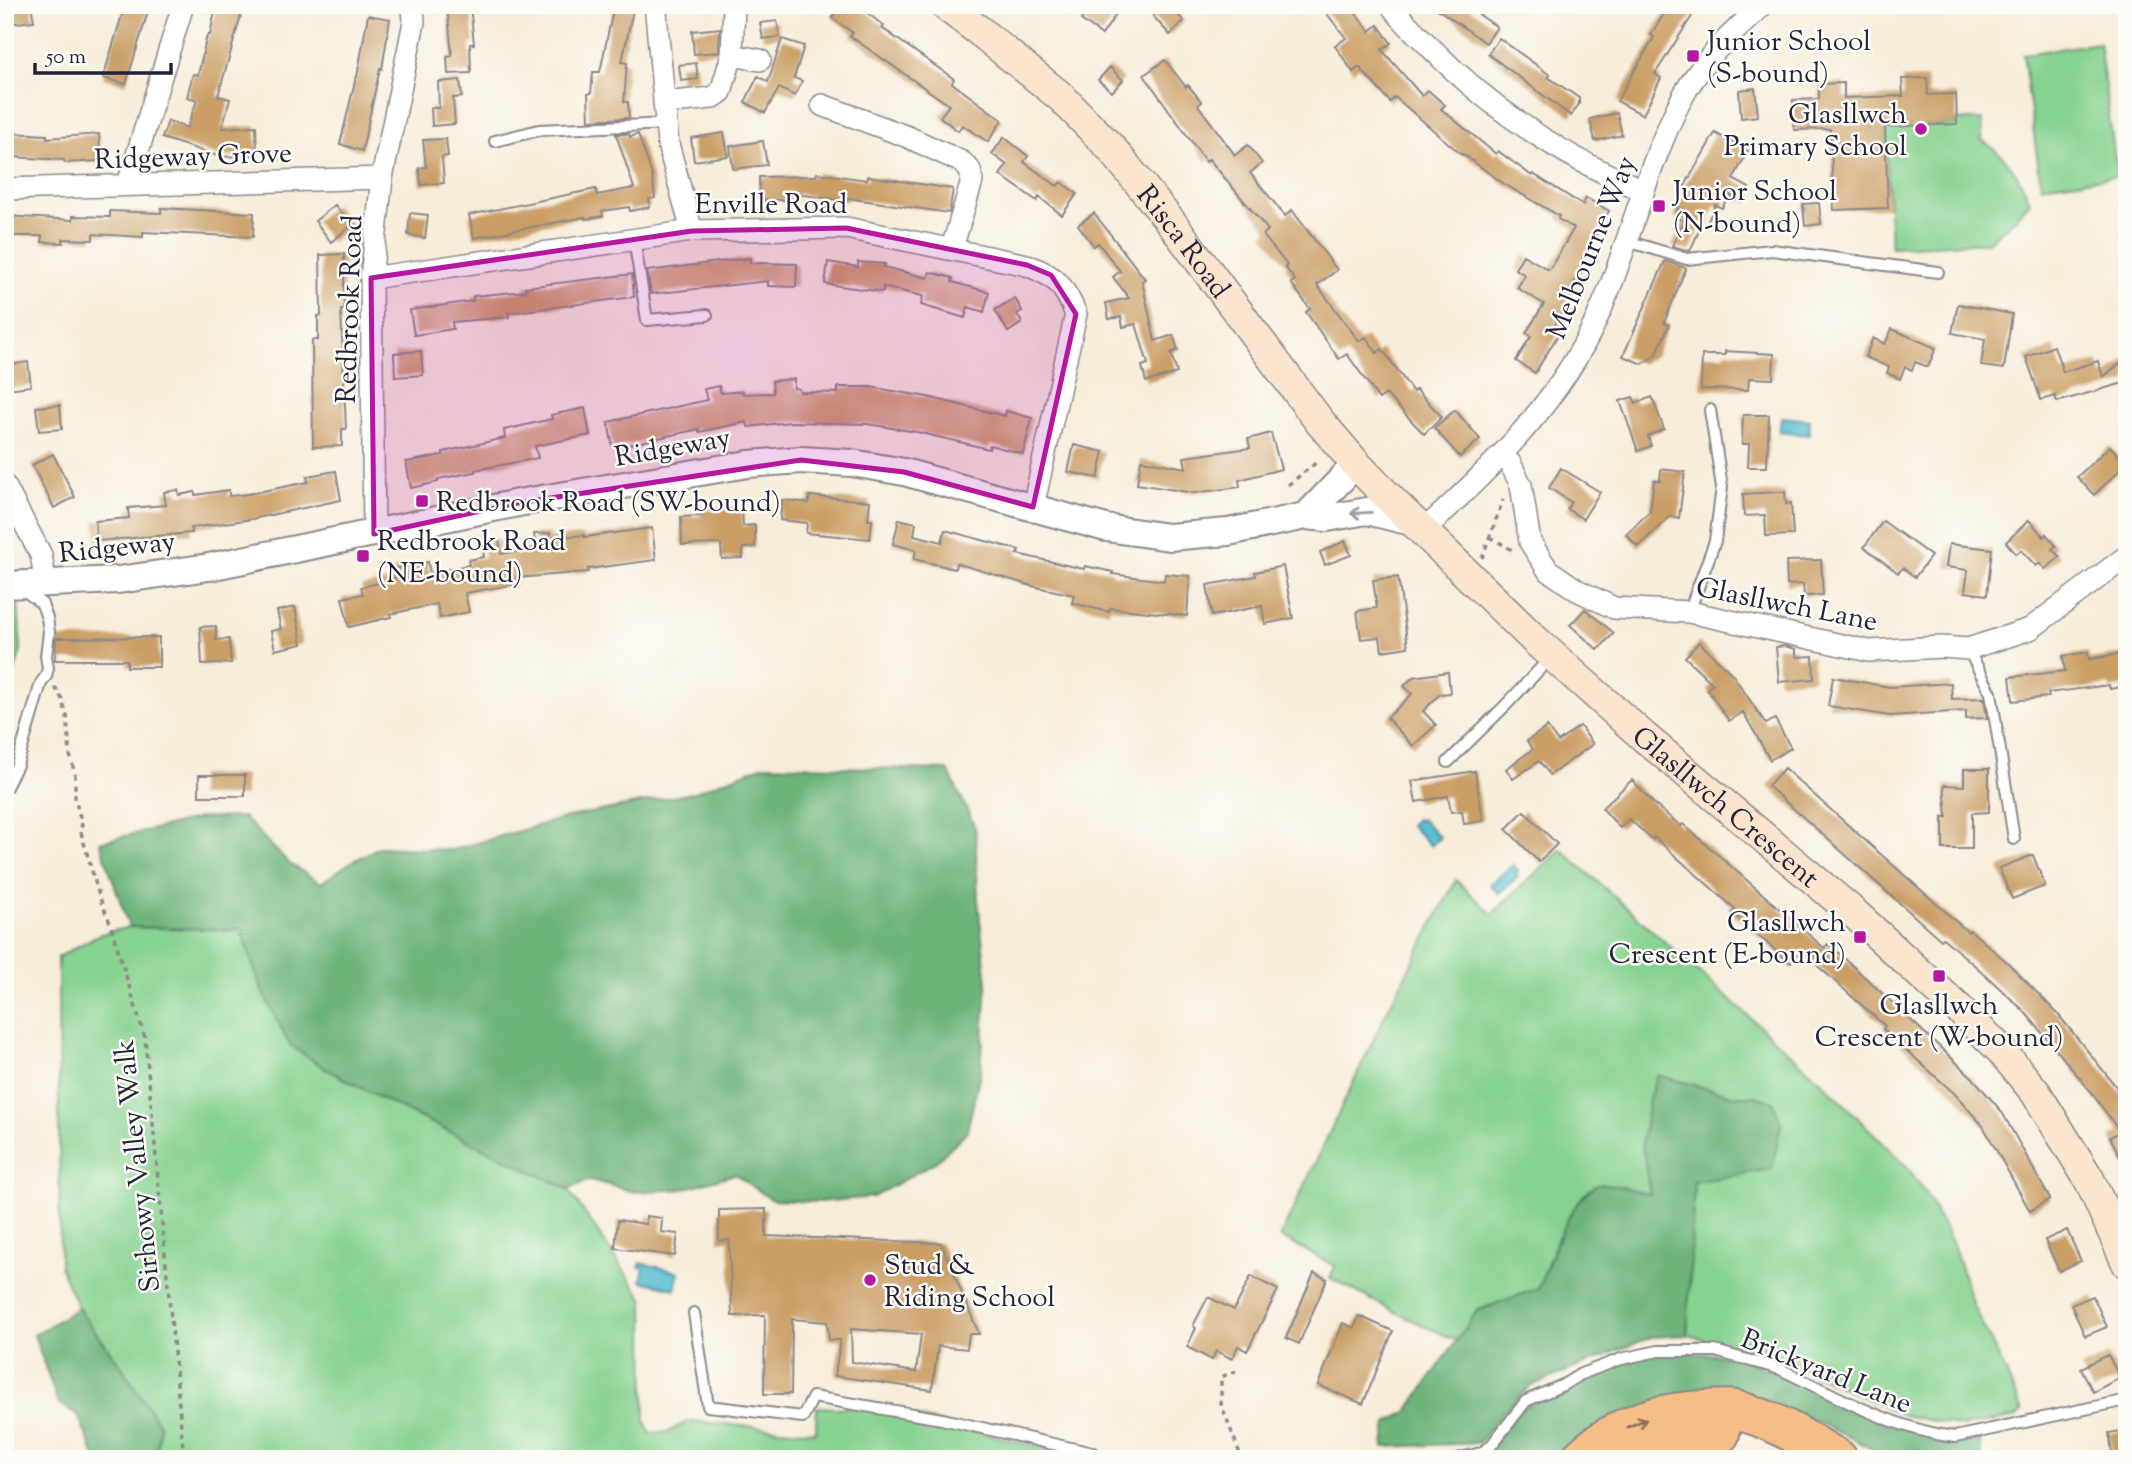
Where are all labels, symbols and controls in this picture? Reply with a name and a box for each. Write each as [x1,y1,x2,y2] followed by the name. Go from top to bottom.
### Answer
[1705,23,1871,95] place label: Junior School (S-bound)
[35,32,172,76] scale bar
[45,43,86,73] text: 50 m
[1685,48,1701,64] marker: Junior School (S-bound)
[1723,96,1907,168] place label: Glasllwch Primary School
[1913,121,1929,137] marker: Glasllwch Primary School
[94,135,293,181] street label: Ridgeway Grove
[1538,150,1648,346] street label: Melbourne Way
[1671,173,1837,245] place label: Junior School (N-bound)
[1126,178,1239,308] street label: Risca Road
[695,186,847,226] street label: Enville Road
[1651,198,1667,214] marker: Junior School (N-bound)
[328,214,374,404] street label: Redbrook Road
[611,419,734,479] street label: Ridgeway
[436,484,781,524] place label: Redbrook Road (SW-bound)
[414,493,430,509] marker: Redbrook Road (SW-bound)
[1350,507,1373,520] one-way arrow
[57,523,178,575] street label: Ridgeway
[377,523,566,595] place label: Redbrook Road (NE-bound)
[355,548,371,564] marker: Redbrook Road (NE-bound)
[1692,569,1881,643] street label: Glasllwch Lane
[1622,718,1827,899] street label: Glasllwch Crescent
[1609,904,1846,976] place label: Glasllwch Crescent (E-bound)
[1852,929,1868,945] marker: Glasllwch Crescent (E-bound)
[1931,968,1947,984] marker: Glasllwch Crescent (W-bound)
[1815,987,2063,1059] place label: Glasllwch Crescent (W-bound)
[106,1037,172,1294] street label: Sirhowy Valley Walk
[884,1247,1055,1319] place label: Stud & Riding School
[862,1272,878,1288] marker: Stud & Riding School
[1734,1320,1917,1425] street label: Brickyard Lane
[1626,1416,1647,1429] one-way arrow

